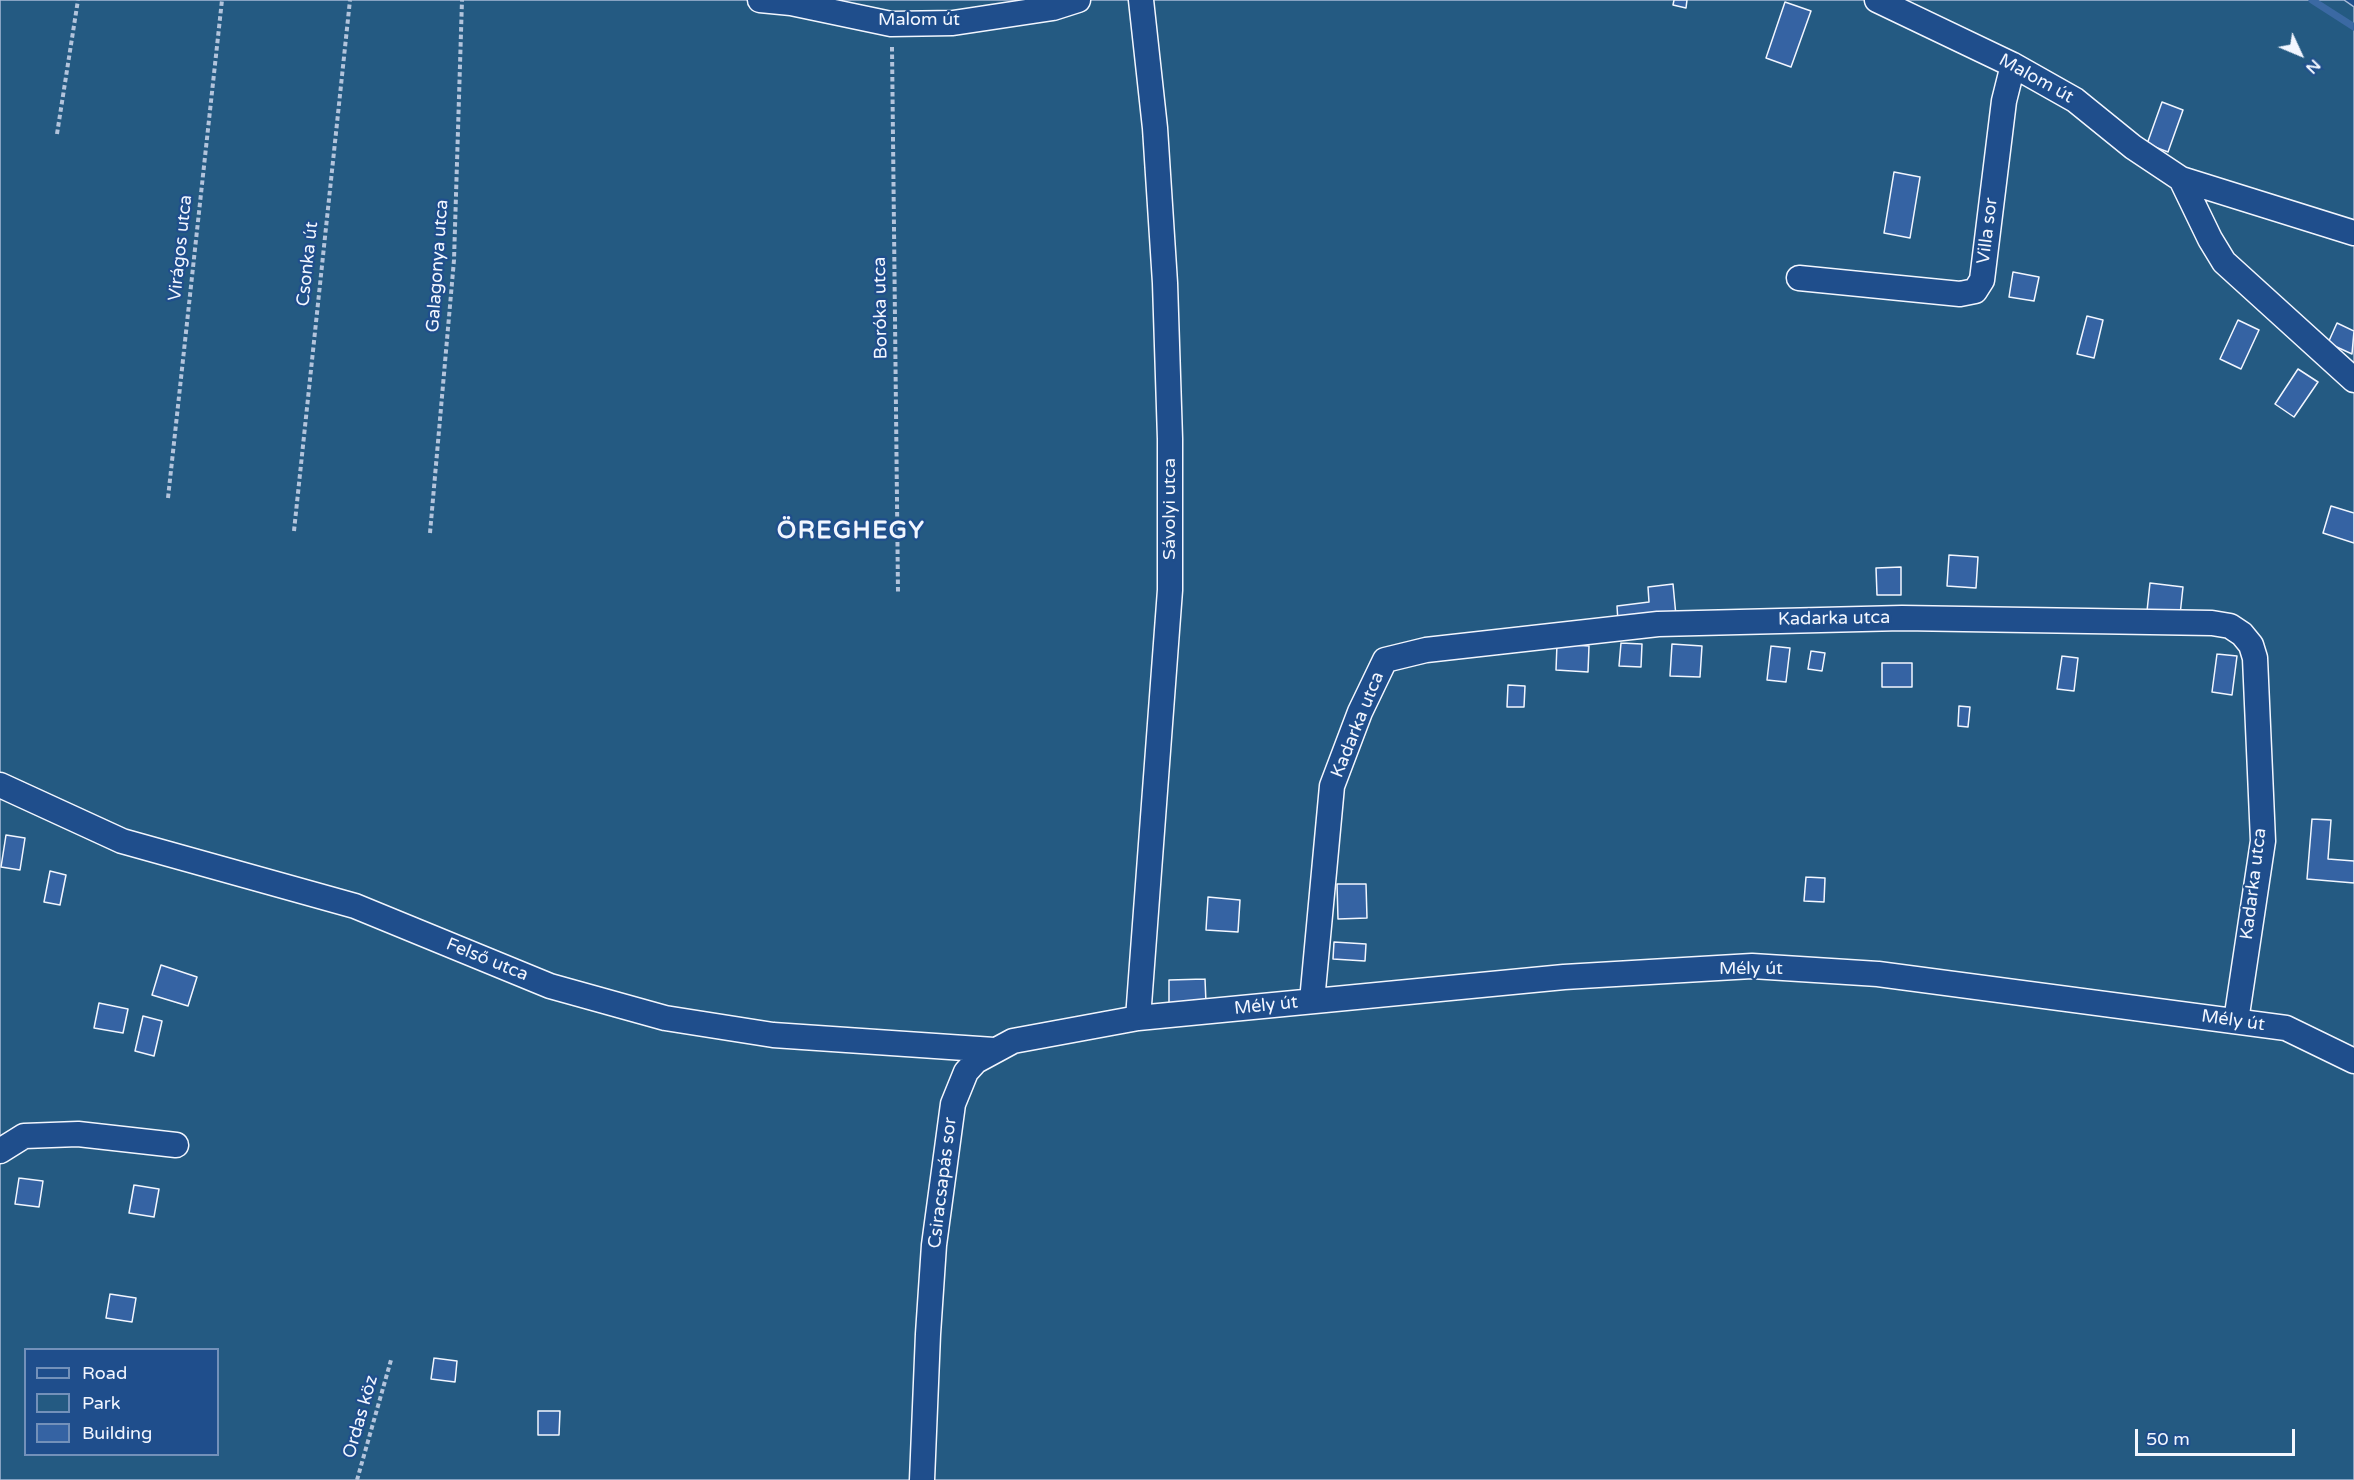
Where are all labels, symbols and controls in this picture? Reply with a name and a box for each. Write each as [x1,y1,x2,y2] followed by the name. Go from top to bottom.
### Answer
[878,9,960,31] street label: Malom út
[2270,24,2330,84] north arrow
[1995,50,2077,108] street label: Malom út
[2301,55,2325,78] text: N
[165,194,197,302] street label: Virágos utca
[1973,196,2003,266] street label: Villa sor
[423,199,453,333] street label: Galagonya utca
[293,221,323,307] street label: Csonka út
[869,256,893,360] street label: Boróka utca
[1159,458,1181,560] street label: Sávolyi utca
[777,518,925,546] district label: ÖREGHEGY
[1778,607,1890,631] street label: Kadarka utca
[1327,669,1389,781] street label: Kadarka utca
[2236,827,2272,941] street label: Kadarka utca
[443,934,531,986] street label: Felső utca
[1719,958,1783,980] street label: Mély út
[1233,992,1299,1020] street label: Mély út
[2200,1006,2266,1036] street label: Mély út
[924,1116,962,1250] street label: Csiracsapás sor
[24,1348,219,1456] legend
[82,1362,127,1384] text: Road
[339,1373,383,1461] street label: Ordas köz
[82,1392,120,1414] text: Park
[2138,1417,2298,1455] scale bar
[82,1422,152,1444] text: Building
[2146,1428,2190,1450] text: 50 m

